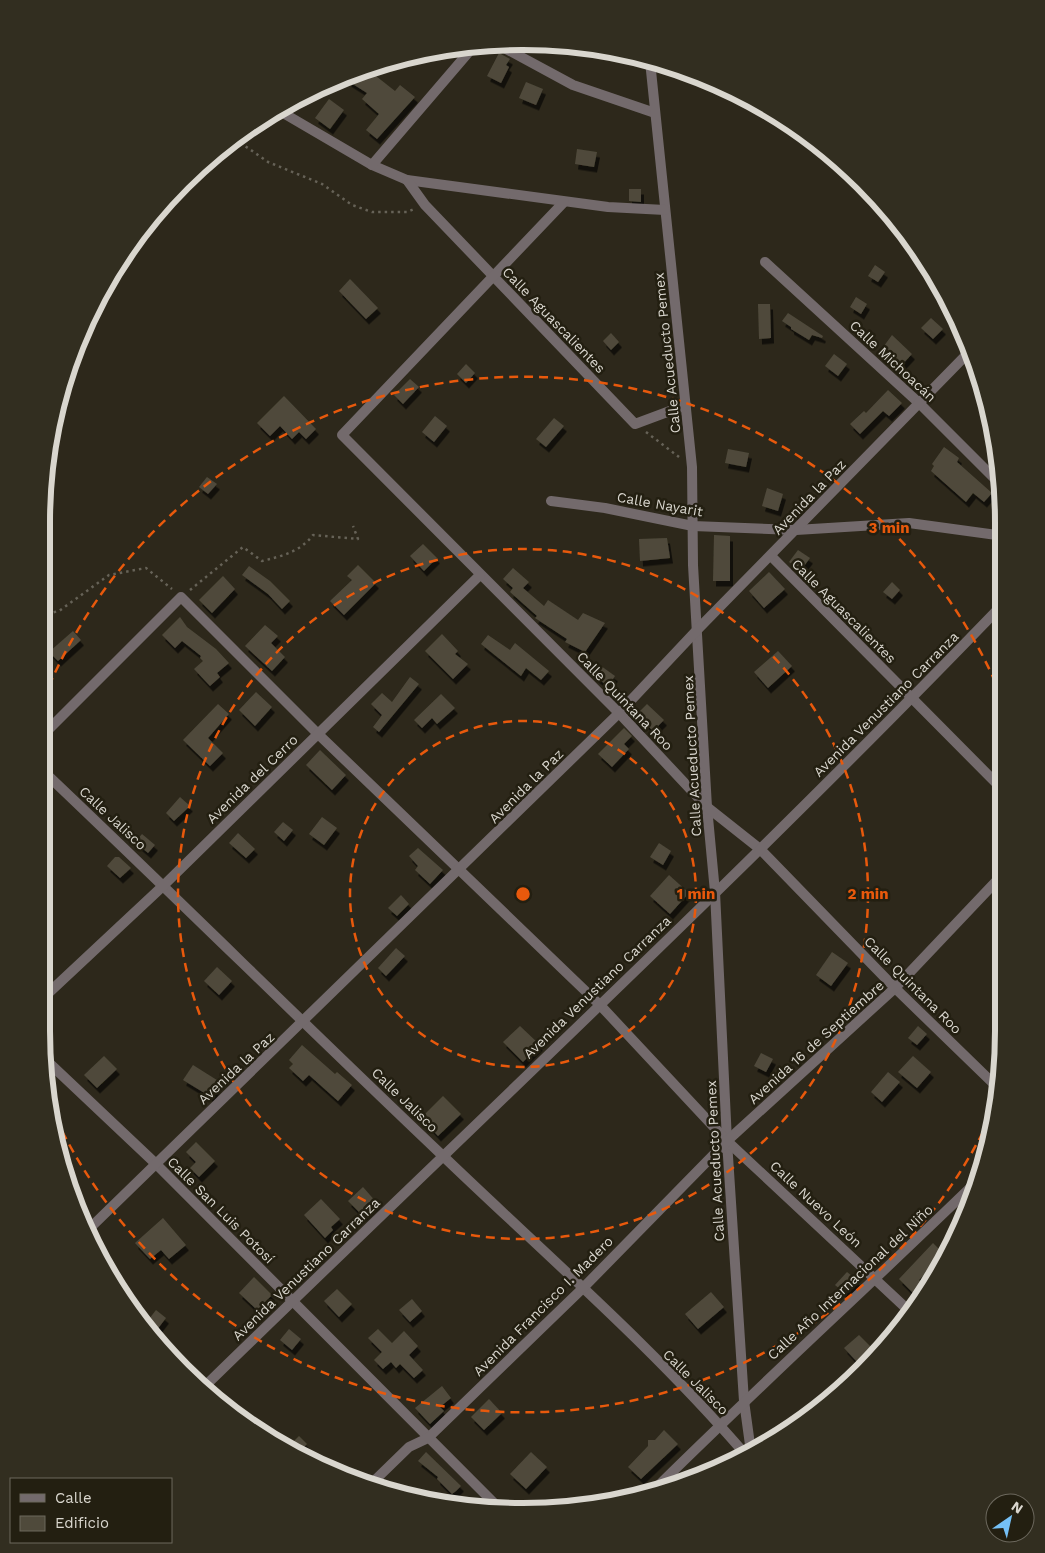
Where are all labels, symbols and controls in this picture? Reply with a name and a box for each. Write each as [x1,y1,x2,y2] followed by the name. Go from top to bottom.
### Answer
[499,264,609,376] street label: Calle Aguascalientes
[651,272,683,434] street label: Calle Acueducto Pemex
[847,317,939,405] street label: Calle Michoacán
[769,456,849,538] street label: Avenida la Paz
[616,489,704,519] street label: Calle Nayarit
[869,519,909,537] text: 3 min
[789,556,899,666] street label: Calle Aguascalientes
[810,628,962,780] street label: Avenida Venustiano Carranza
[574,648,676,754] street label: Calle Quintana Roo
[680,675,704,837] street label: Calle Acueducto Pemex
[203,731,301,827] street label: Avenida del Cerro
[486,746,566,826] street label: Avenida la Paz
[76,783,150,853] street label: Calle Jalisco
[514,885,532,903] centre of rings
[677,885,715,903] text: 1 min
[847,885,889,903] text: 2 min
[520,912,674,1062] street label: Avenida Venustiano Carranza
[861,933,965,1037] street label: Calle Quintana Roo
[745,977,887,1107] street label: Avenida 16 de Septiembre
[195,1029,277,1107] street label: Avenida la Paz
[369,1064,441,1136] street label: Calle Jalisco
[703,1080,727,1242] street label: Calle Acueducto Pemex
[164,1153,278,1267] street label: Calle San Luis Potosí
[767,1157,865,1251] street label: Calle Nuevo León
[229,1194,383,1344] street label: Avenida Venustiano Carranza
[764,1201,936,1363] street label: Calle Año Internacional del Niño
[470,1233,616,1379] street label: Avenida Francisco I. Madero
[660,1346,732,1418] street label: Calle Jalisco
[10,1478,172,1543] legend
[55,1489,92,1507] text: Calle
[985,1493,1035,1543] north arrow
[1008,1498,1026,1517] text: N
[55,1514,109,1532] text: Edificio

